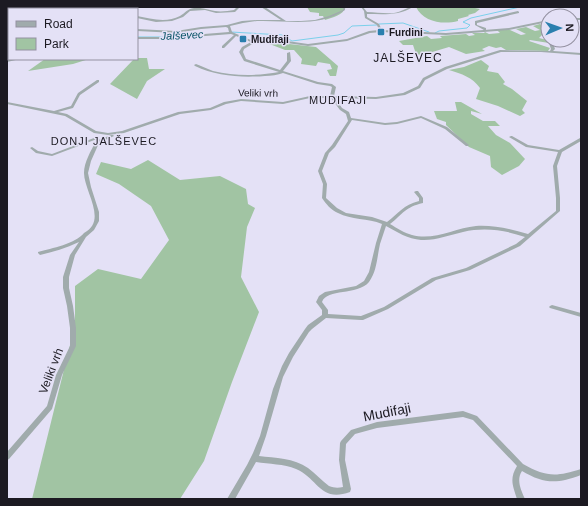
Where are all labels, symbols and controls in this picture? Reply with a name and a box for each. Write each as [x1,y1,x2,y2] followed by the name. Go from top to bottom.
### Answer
[8,8,138,60] legend
[540,8,580,48] north arrow
[44,17,73,31] text: Road
[564,23,576,32] text: N
[376,27,386,37] marker: Furdini
[389,27,423,38] place label: Furdini
[159,28,204,42] water label: Jalševec
[238,34,248,44] marker: Mudifaji
[251,34,289,45] place label: Mudifaji
[44,37,70,51] text: Park
[373,50,443,65] district label: JALŠEVEC
[238,87,278,99] street label: Veliki vrh
[309,94,367,106] district label: MUDIFAJI
[51,135,157,147] district label: DONJI JALŠEVEC
[36,346,66,396] street label: Veliki vrh
[362,400,412,424] street label: Mudifaji

